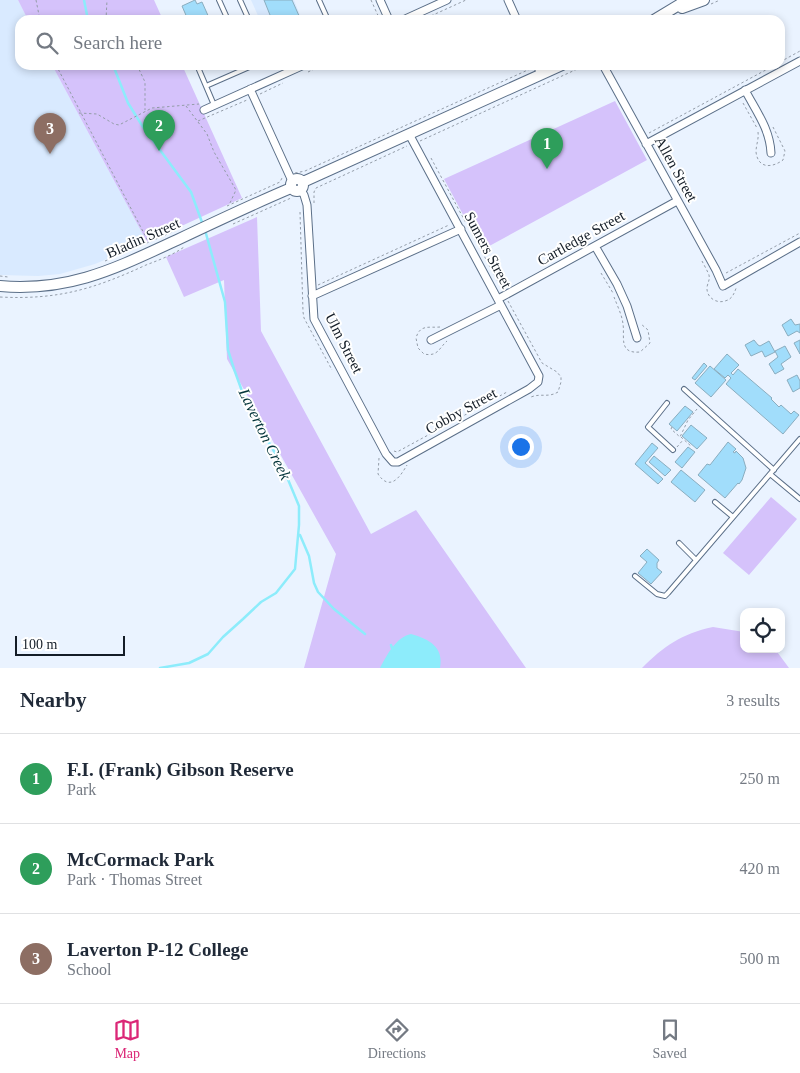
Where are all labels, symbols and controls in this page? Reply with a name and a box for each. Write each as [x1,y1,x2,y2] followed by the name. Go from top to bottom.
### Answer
[15,15,785,70] search box
[33,29,61,57] icon: search
[73,32,162,53] text: Search here
[143,110,175,151] pin: 2
[34,113,66,154] pin: 3
[531,128,563,169] pin: 1
[652,134,701,205] street label: Allen Street
[535,207,628,269] street label: Cartledge Street
[461,209,515,291] street label: Sumers Street
[104,214,183,261] street label: Bladin Street
[322,310,366,377] street label: Ulm Street
[235,385,295,483] water label: Laverton Creek
[423,385,500,437] street label: Cobby Street
[508,434,534,460] your location
[740,608,785,653] map controls
[740,608,785,653] button: locate
[15,633,125,656] scale bar
[22,637,57,652] text: 100 m
[20,688,87,712] text: Nearby
[726,692,780,709] text: 3 results
[67,759,294,780] text: F.I. (Frank) Gibson Reserve
[32,770,40,787] text: 1
[740,770,780,787] text: 250 m
[67,781,96,798] text: Park
[67,849,214,870] text: McCormack Park
[32,860,40,877] text: 2
[740,860,780,877] text: 420 m
[67,871,202,888] text: Park · Thomas Street
[67,939,249,960] text: Laverton P-12 College
[32,950,40,967] text: 3
[740,950,780,967] text: 500 m
[67,961,111,978] text: School
[113,1016,141,1062] tab: Map
[368,1016,426,1062] tab: Directions
[653,1016,687,1062] tab: Saved

